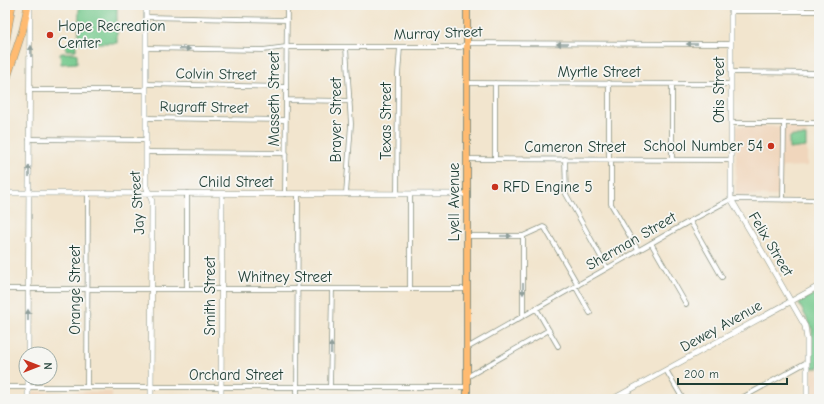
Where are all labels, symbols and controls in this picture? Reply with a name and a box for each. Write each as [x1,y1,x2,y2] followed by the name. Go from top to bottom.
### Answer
[58,17,166,52] place label: Hope Recreation Center
[393,22,483,44] street label: Murray Street
[45,30,55,40] marker: Hope Recreation Center
[555,41,568,47] one-way arrow
[685,41,698,47] one-way arrow
[28,44,34,57] one-way arrow
[179,46,192,52] one-way arrow
[265,51,283,147] street label: Masseth Street
[710,56,728,123] street label: Otis Street
[558,63,641,81] street label: Myrtle Street
[175,64,257,84] street label: Colvin Street
[327,77,345,163] street label: Brayer Street
[377,82,395,160] street label: Texas Street
[159,97,249,117] street label: Rugraff Street
[643,137,763,155] place label: School Number 54
[524,138,626,156] street label: Cameron Street
[766,141,776,151] marker: School Number 54
[445,162,463,241] street label: Lyell Avenue
[26,164,32,177] one-way arrow
[126,170,148,235] street label: Jay Street
[199,173,274,191] street label: Child Street
[503,178,593,196] place label: RFD Engine 5
[490,182,500,192] marker: RFD Engine 5
[583,208,680,274] street label: Sherman Street
[745,209,798,280] street label: Felix Street
[500,233,513,239] one-way arrow
[66,245,84,335] street label: Orange Street
[201,256,219,336] street label: Smith Street
[238,268,333,286] street label: Whitney Street
[520,283,526,296] one-way arrow
[677,296,765,356] street label: Dewey Avenue
[25,308,31,321] one-way arrow
[328,341,334,354] one-way arrow
[18,346,58,386] north arrow
[678,360,787,386] scale bar
[41,362,54,370] text: N
[189,366,284,384] street label: Orchard Street
[684,367,719,381] text: 200 m

